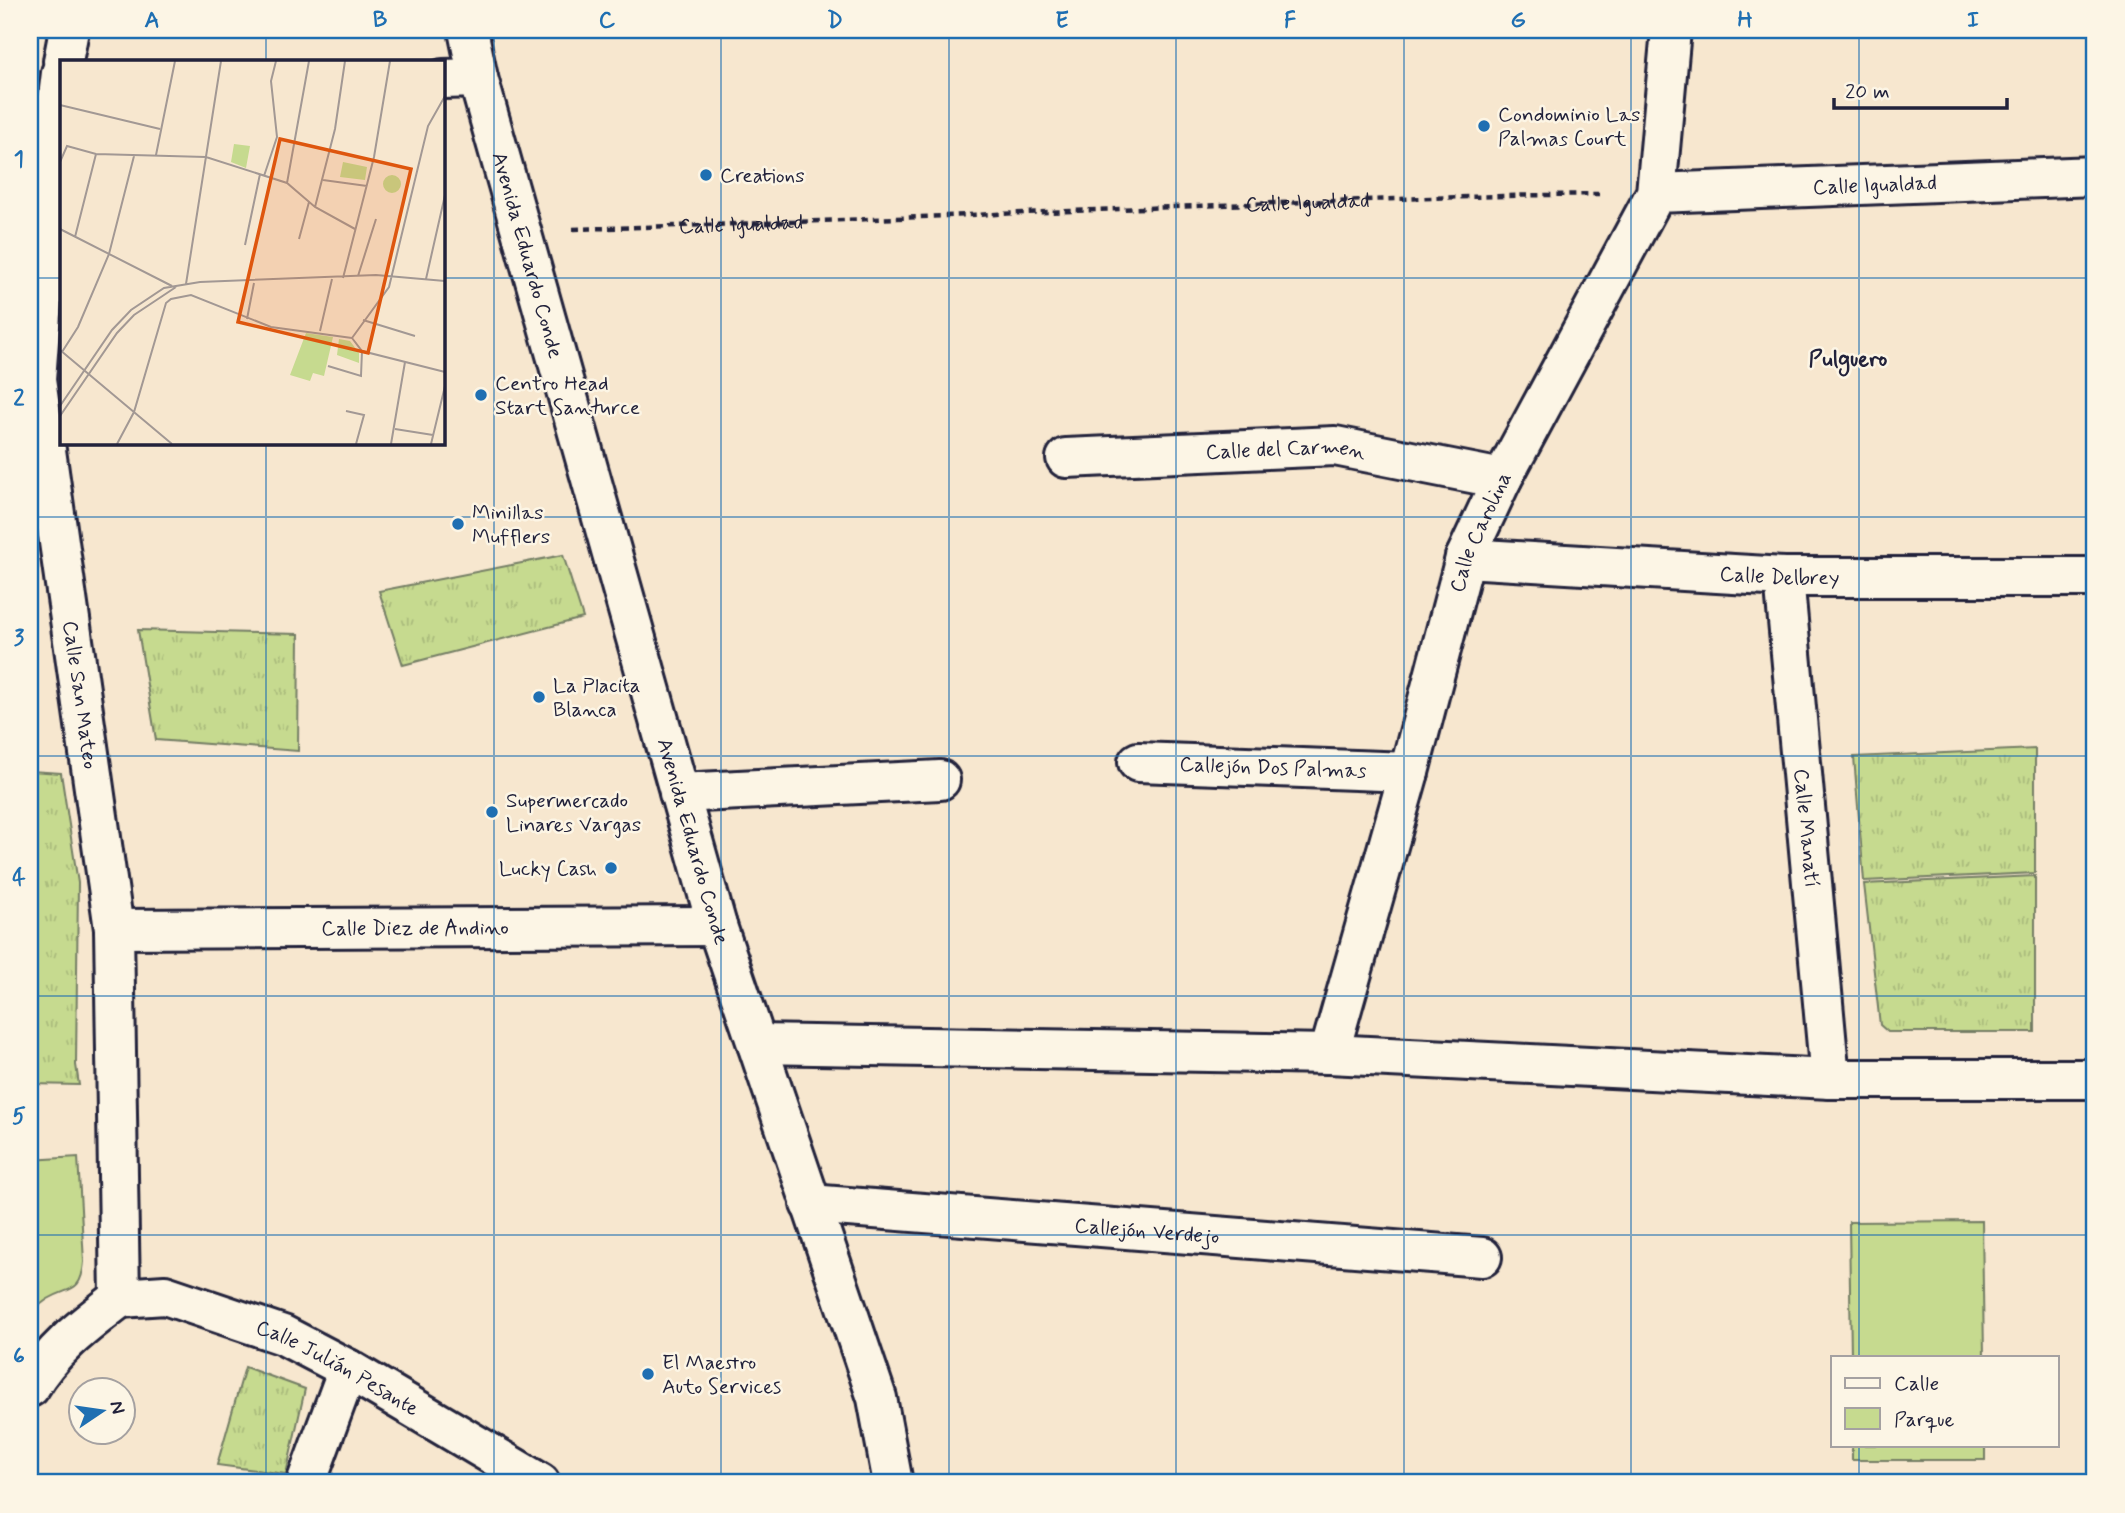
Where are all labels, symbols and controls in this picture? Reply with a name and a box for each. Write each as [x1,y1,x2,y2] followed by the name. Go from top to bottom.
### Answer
[144,6,160,36] text: A
[373,6,388,36] text: B
[599,6,616,36] text: C
[827,6,843,36] text: D
[1055,6,1069,36] text: E
[1284,6,1296,36] text: F
[1510,6,1526,36] text: G
[1737,6,1753,36] text: H
[1967,6,1979,36] text: I
[60,60,444,444] inset map
[1834,66,2008,110] scale bar
[1845,78,1890,106] text: 20 m
[1498,101,1640,153] place label: Condominio Las Palmas Court
[1476,118,1492,134] marker: Condominio Las Palmas Court
[14,145,24,175] text: 1
[485,149,569,362] street label: Avenida Eduardo Conde
[720,162,805,190] place label: Creations
[698,167,714,183] marker: Creations
[1812,169,1938,202] street label: Calle Igualdad
[1245,187,1370,219] street label: Calle Igualdad
[678,209,804,241] street label: Calle Igualdad
[1809,345,1887,377] district label: Pulguero
[495,370,640,422] place label: Centro Head Start Santurce
[13,384,25,414] text: 2
[473,387,489,403] marker: Centro Head Start Santurce
[1205,433,1368,467] street label: Calle del Carmen
[1444,467,1518,595] street label: Calle Carolina
[472,499,550,551] place label: Minillas Mufflers
[450,516,466,532] marker: Minillas Mufflers
[1719,560,1839,592] street label: Calle Delbrey
[55,619,104,771] street label: Calle San Mateo
[14,624,25,654] text: 3
[553,672,641,724] place label: La Placita Blanca
[531,689,547,705] marker: La Placita Blanca
[650,735,735,948] street label: Avenida Eduardo Conde
[1179,751,1367,785] street label: Callejón Dos Palmas
[1787,767,1825,889] street label: Calle Manatí
[506,787,641,839] place label: Supermercado Linares Vargas
[484,804,500,820] marker: Supermercado Linares Vargas
[499,855,597,883] place label: Lucky Cash
[603,860,619,876] marker: Lucky Cash
[12,863,26,893] text: 4
[321,914,509,943] street label: Calle Diez de Andino
[12,1102,26,1132] text: 5
[1073,1212,1220,1251] street label: Callejón Verdejo
[252,1314,424,1423] street label: Calle Julián Pesante
[13,1342,25,1372] text: 6
[662,1349,781,1401] place label: El Maestro Auto Services
[1831,1356,2058,1446] legend
[640,1366,656,1382] marker: El Maestro Auto Services
[1894,1370,1939,1398] text: Calle
[66,1376,136,1446] north arrow
[103,1399,131,1416] text: N
[1894,1406,1955,1434] text: Parque

